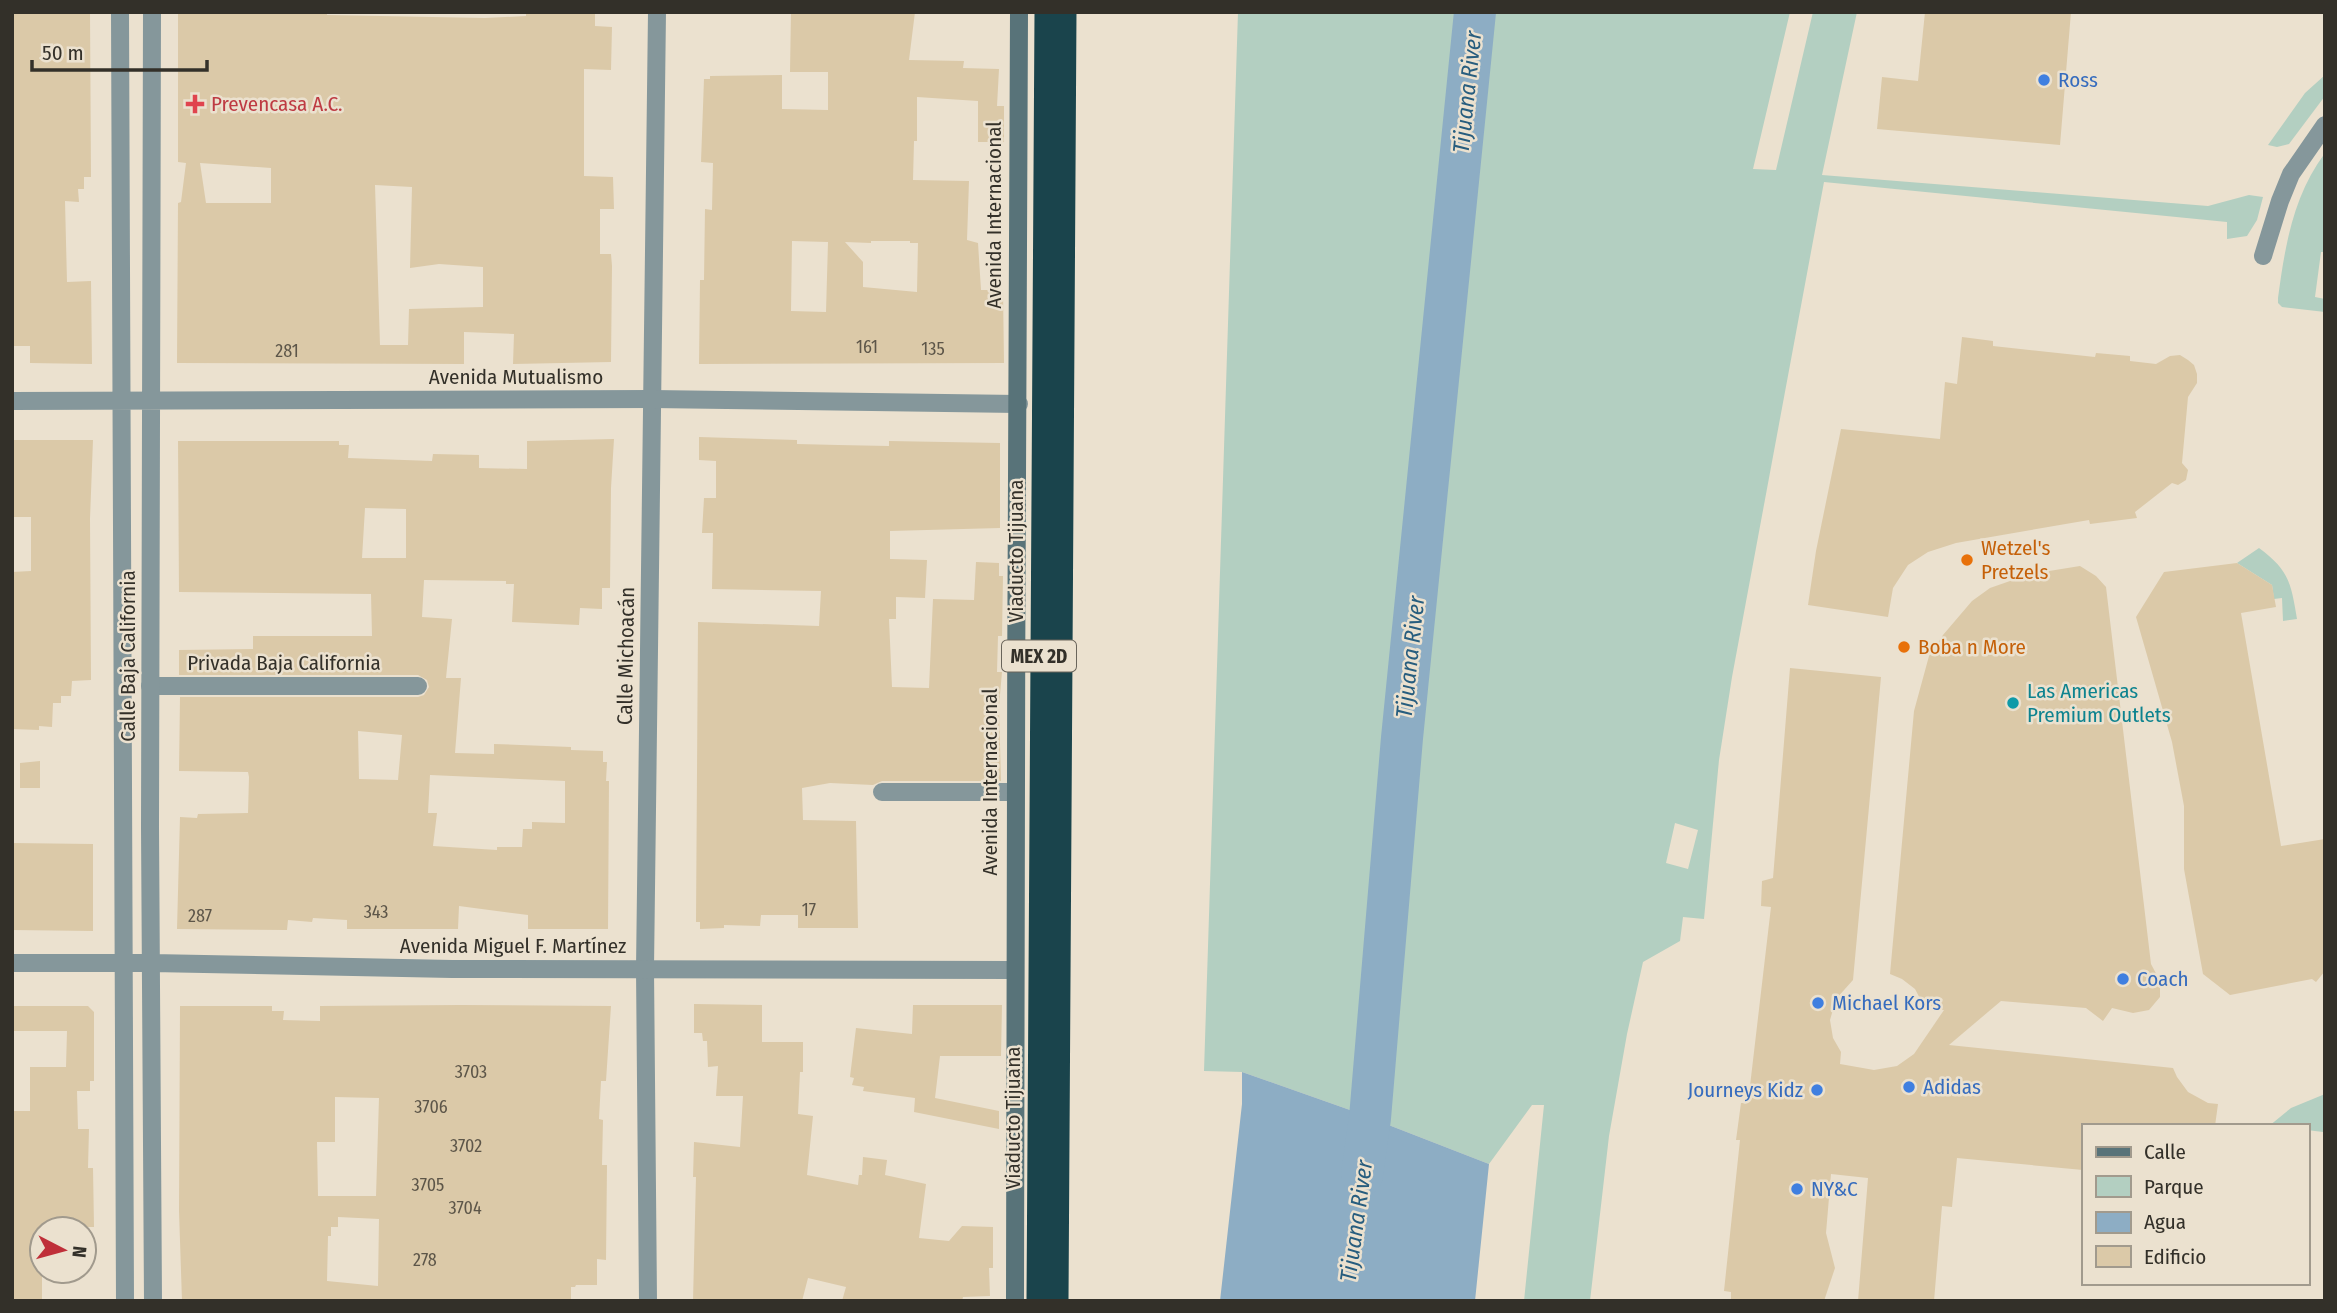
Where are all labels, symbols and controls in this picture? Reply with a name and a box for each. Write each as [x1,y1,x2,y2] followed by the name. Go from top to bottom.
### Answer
[32,28,206,72] scale bar
[1447,29,1487,154] water label: Tijuana River
[42,40,84,66] text: 50 m
[2058,67,2098,93] place label: Ross
[2036,72,2052,88] marker: Ross
[211,91,343,117] place label: Prevencasa A.C.
[185,94,205,114] marker: Prevencasa A.C.
[981,121,1007,309] street label: Avenida Internacional
[856,336,878,358] house number: 161
[921,338,945,360] house number: 135
[275,340,299,362] house number: 281
[429,364,603,390] street label: Avenida Mutualismo
[1003,480,1029,622] street label: Viaducto Tijuana
[1981,535,2051,585] place label: Wetzel's Pretzels
[1959,552,1975,568] marker: Wetzel's Pretzels
[115,570,141,742] street label: Calle Baja California
[612,587,640,725] street label: Calle Michoacán
[1390,594,1430,719] water label: Tijuana River
[1918,634,2026,660] place label: Boba n More
[1896,639,1912,655] marker: Boba n More
[1002,640,1076,671] road number: MEX 2D
[187,650,381,676] street label: Privada Baja California
[2027,678,2171,728] place label: Las Americas Premium Outlets
[977,688,1003,876] street label: Avenida Internacional
[2005,695,2021,711] marker: Las Americas Premium Outlets
[802,899,816,921] house number: 17
[364,901,388,923] house number: 343
[188,905,212,927] house number: 287
[400,933,626,959] street label: Avenida Miguel F. Martínez
[2137,966,2188,992] place label: Coach
[2115,971,2131,987] marker: Coach
[1832,990,1941,1016] place label: Michael Kors
[1810,995,1826,1011] marker: Michael Kors
[1000,1047,1026,1189] street label: Viaducto Tijuana
[455,1061,487,1083] house number: 3703
[1923,1074,1981,1100] place label: Adidas
[1687,1077,1803,1103] place label: Journeys Kidz
[1901,1079,1917,1095] marker: Adidas
[1809,1082,1825,1098] marker: Journeys Kidz
[414,1096,448,1118] house number: 3706
[2082,1124,2309,1285] legend
[450,1135,482,1157] house number: 3702
[2144,1139,2186,1165] text: Calle
[1334,1157,1379,1284] water label: Tijuana River
[412,1174,444,1196] house number: 3705
[2144,1174,2204,1200] text: Parque
[1811,1176,1858,1202] place label: NY&C
[1789,1181,1805,1197] marker: NY&C
[448,1197,482,1219] house number: 3704
[2144,1209,2186,1235] text: Agua
[28,1215,98,1285] north arrow
[2144,1244,2206,1270] text: Edificio
[67,1245,91,1259] text: N
[413,1249,437,1271] house number: 278

